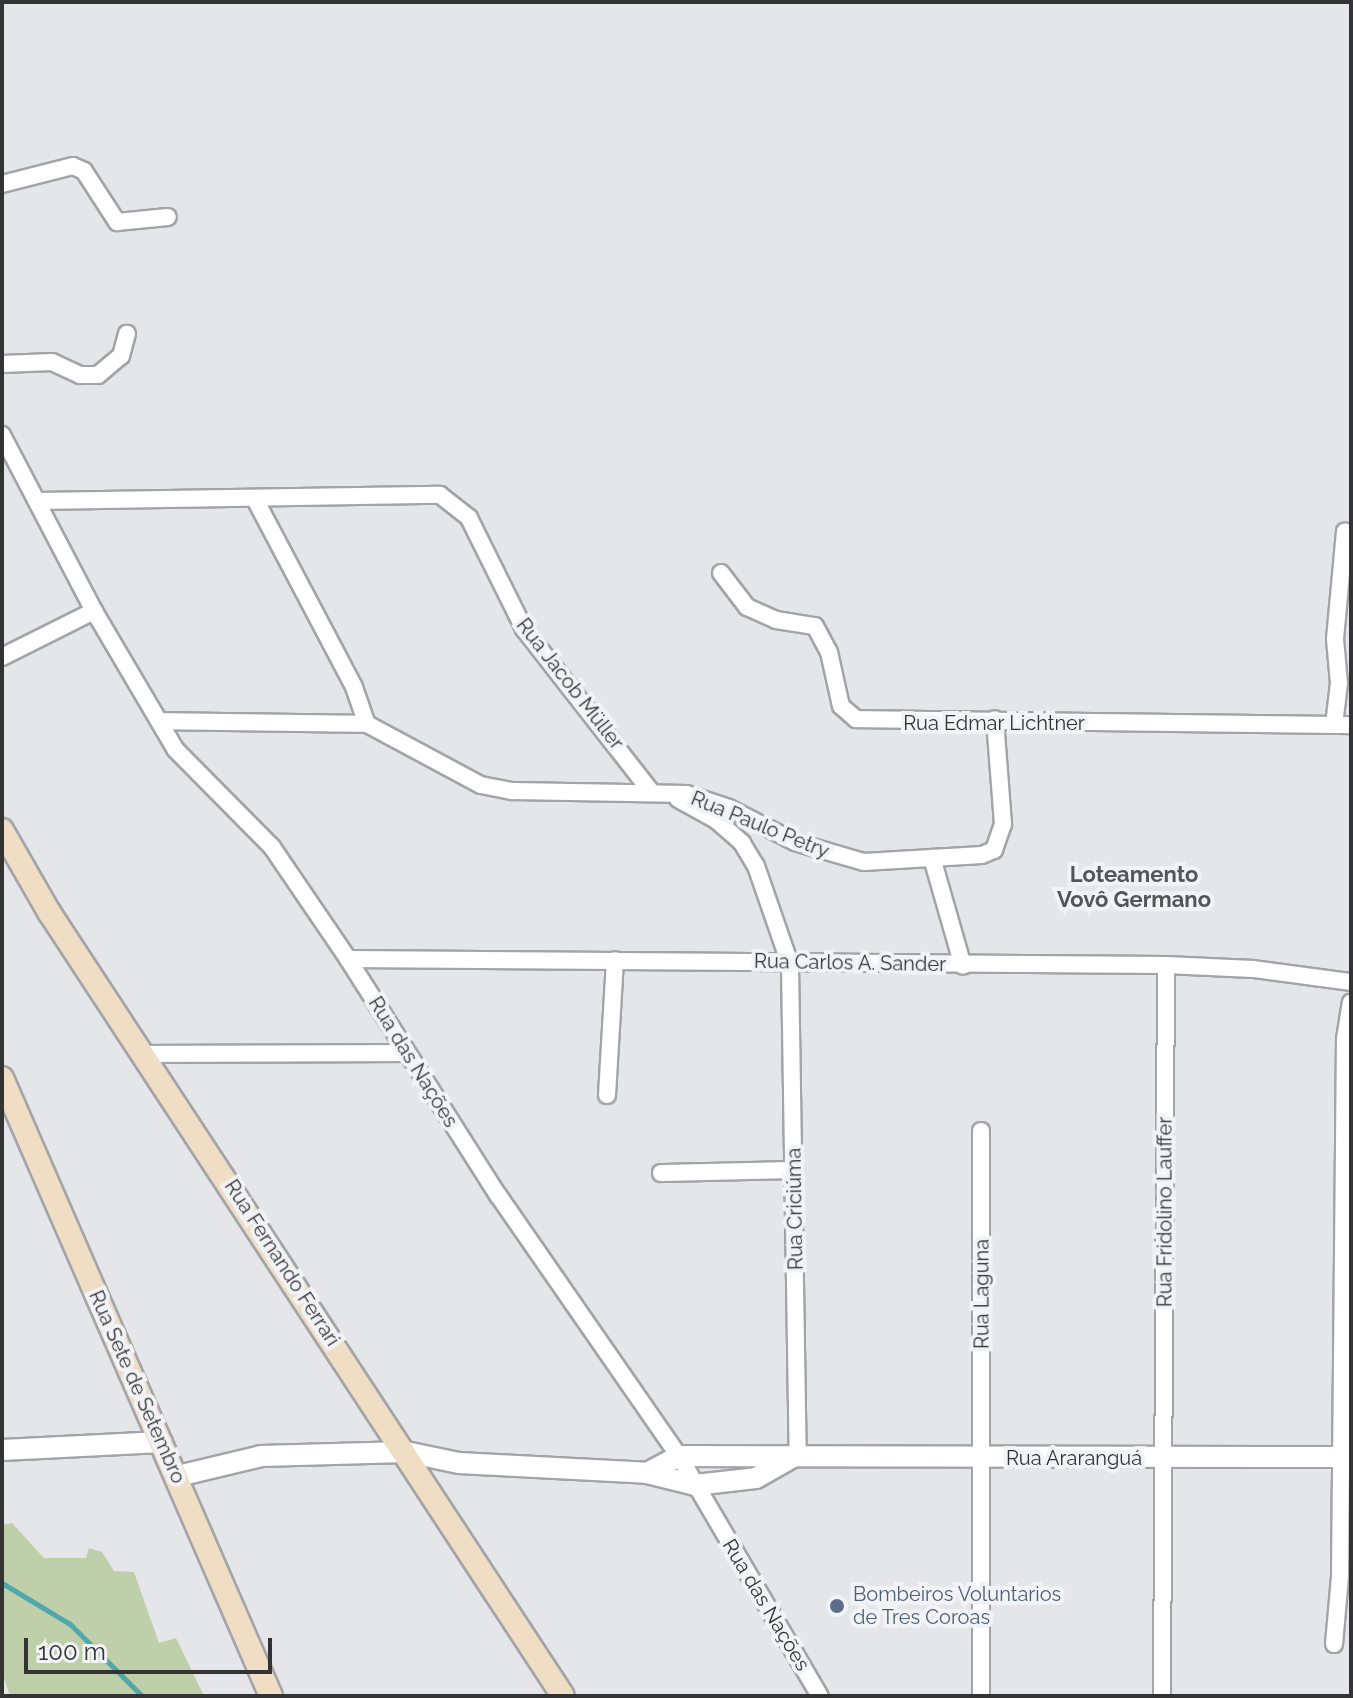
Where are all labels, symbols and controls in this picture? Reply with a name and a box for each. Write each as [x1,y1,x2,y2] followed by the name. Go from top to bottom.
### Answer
[511,613,629,755] street label: Rua Jacob Müller
[903,711,1085,735] street label: Rua Edmar Lichtner
[687,786,833,864] street label: Rua Paulo Petry
[1057,861,1211,912] district label: Loteamento Vovô Germano
[753,949,947,977] street label: Rua Carlos A. Sander
[363,992,463,1132] street label: Rua das Nações
[1153,1117,1177,1307] street label: Rua Fridolino Lauffer
[782,1148,808,1270] street label: Rua Criciúma
[219,1175,345,1351] street label: Rua Fernando Ferrari
[970,1239,994,1349] street label: Rua Laguna
[84,1287,190,1487] street label: Rua Sete de Setembro
[1006,1446,1142,1470] street label: Rua Araranguá
[717,1535,815,1675] street label: Rua das Nações
[853,1582,1062,1629] place label: Bombeiros Voluntarios de Tres Coroas
[828,1597,846,1615] marker: Bombeiros Voluntarios de Tres Coroas
[28,1622,276,1672] scale bar
[38,1637,106,1666] text: 100 m

